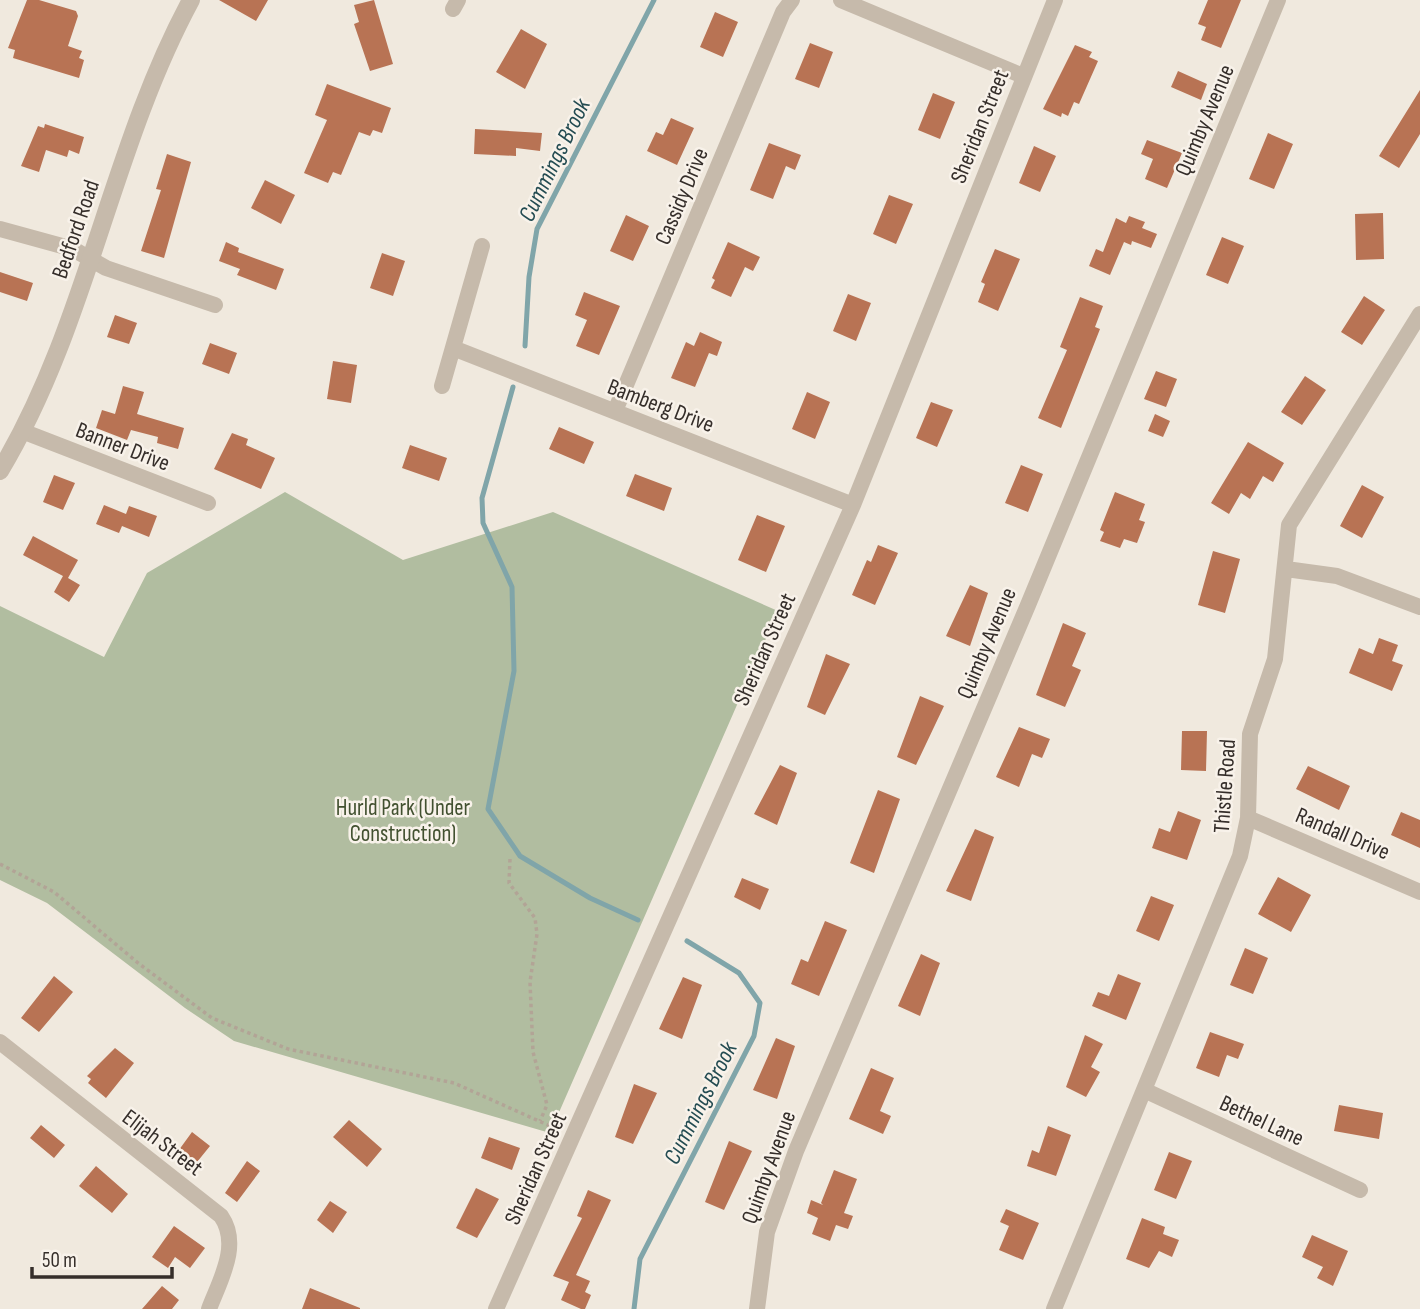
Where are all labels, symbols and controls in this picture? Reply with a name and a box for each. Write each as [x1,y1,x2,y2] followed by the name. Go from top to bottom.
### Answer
[1169,61,1241,180] street label: Quimby Avenue
[944,65,1015,187] street label: Sheridan Street
[512,93,597,226] water label: Cummings Brook
[649,144,715,249] street label: Cassidy Drive
[46,176,106,282] street label: Bedford Road
[603,373,718,439] street label: Bamberg Drive
[72,416,174,478] street label: Banner Drive
[951,584,1023,703] street label: Quimby Avenue
[728,589,802,710] street label: Sheridan Street
[1208,738,1242,834] street label: Thistle Road
[336,794,471,848] park label: Hurld Park (Under Construction)
[1291,802,1394,866] street label: Randall Drive
[657,1036,744,1169] water label: Cummings Brook
[1215,1089,1308,1153] street label: Bethel Lane
[117,1103,208,1182] street label: Elijah Street
[736,1107,802,1228] street label: Quimby Avenue
[499,1108,573,1229] street label: Sheridan Street
[32,1236,172,1280] scale bar
[42,1248,77,1273] text: 50 m

